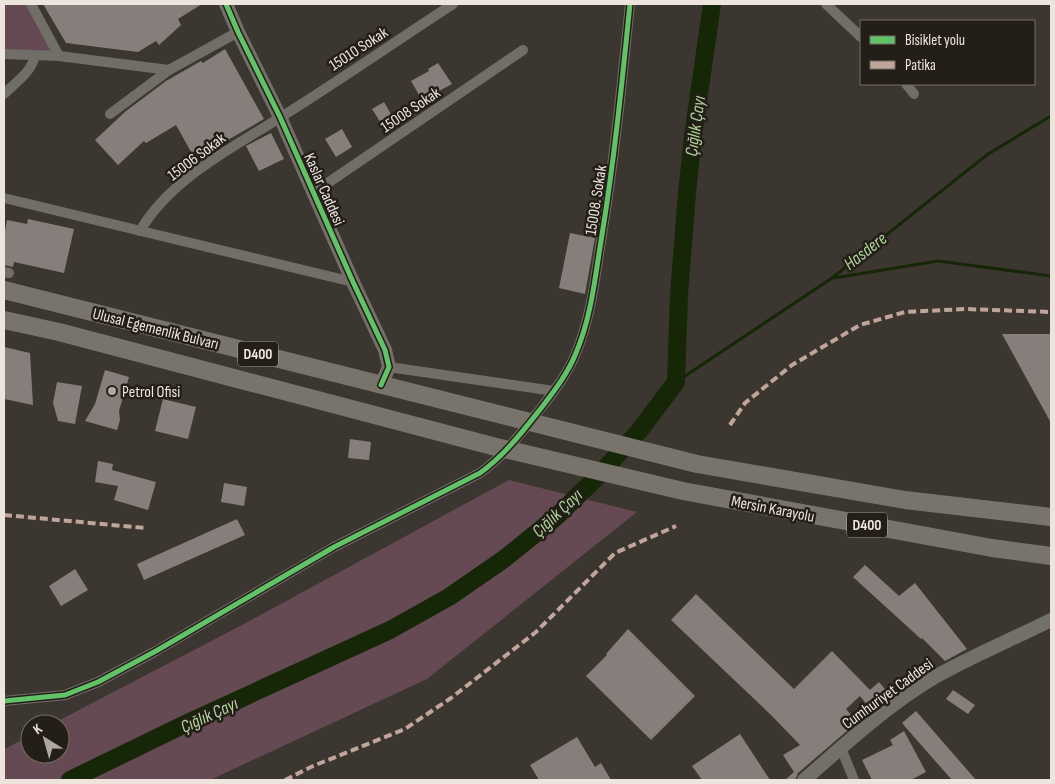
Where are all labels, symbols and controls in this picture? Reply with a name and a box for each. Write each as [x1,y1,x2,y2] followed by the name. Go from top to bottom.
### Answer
[860,20,1035,85] legend
[326,23,392,75] street label: 15010 Sokak
[905,31,965,50] text: Bisiklet yolu
[905,56,936,75] text: Patika
[377,83,444,137] street label: 15008 Sokak
[681,94,710,158] water label: Çığlık Çayı
[164,129,230,185] street label: 15006 Sokak
[299,150,348,229] street label: Kaslar Caddesi
[582,164,611,237] street label: 15008. Sokak
[840,228,891,275] water label: Hasdere
[91,305,221,354] street label: Ulusal Egemenlik Bulvarı
[238,342,278,366] road number: D400
[122,383,180,402] place label: Petrol Ofisi
[106,385,118,397] marker: Petrol Ofisi
[528,484,587,542] water label: Çığlık Çayı
[729,492,816,527] street label: Mersin Karayolu
[847,512,887,538] road number: D400
[839,655,937,734] street label: Cumhuriyet Caddesi
[177,693,242,738] water label: Çığlık Çayı
[20,714,70,764] north arrow
[30,720,45,738] text: K

